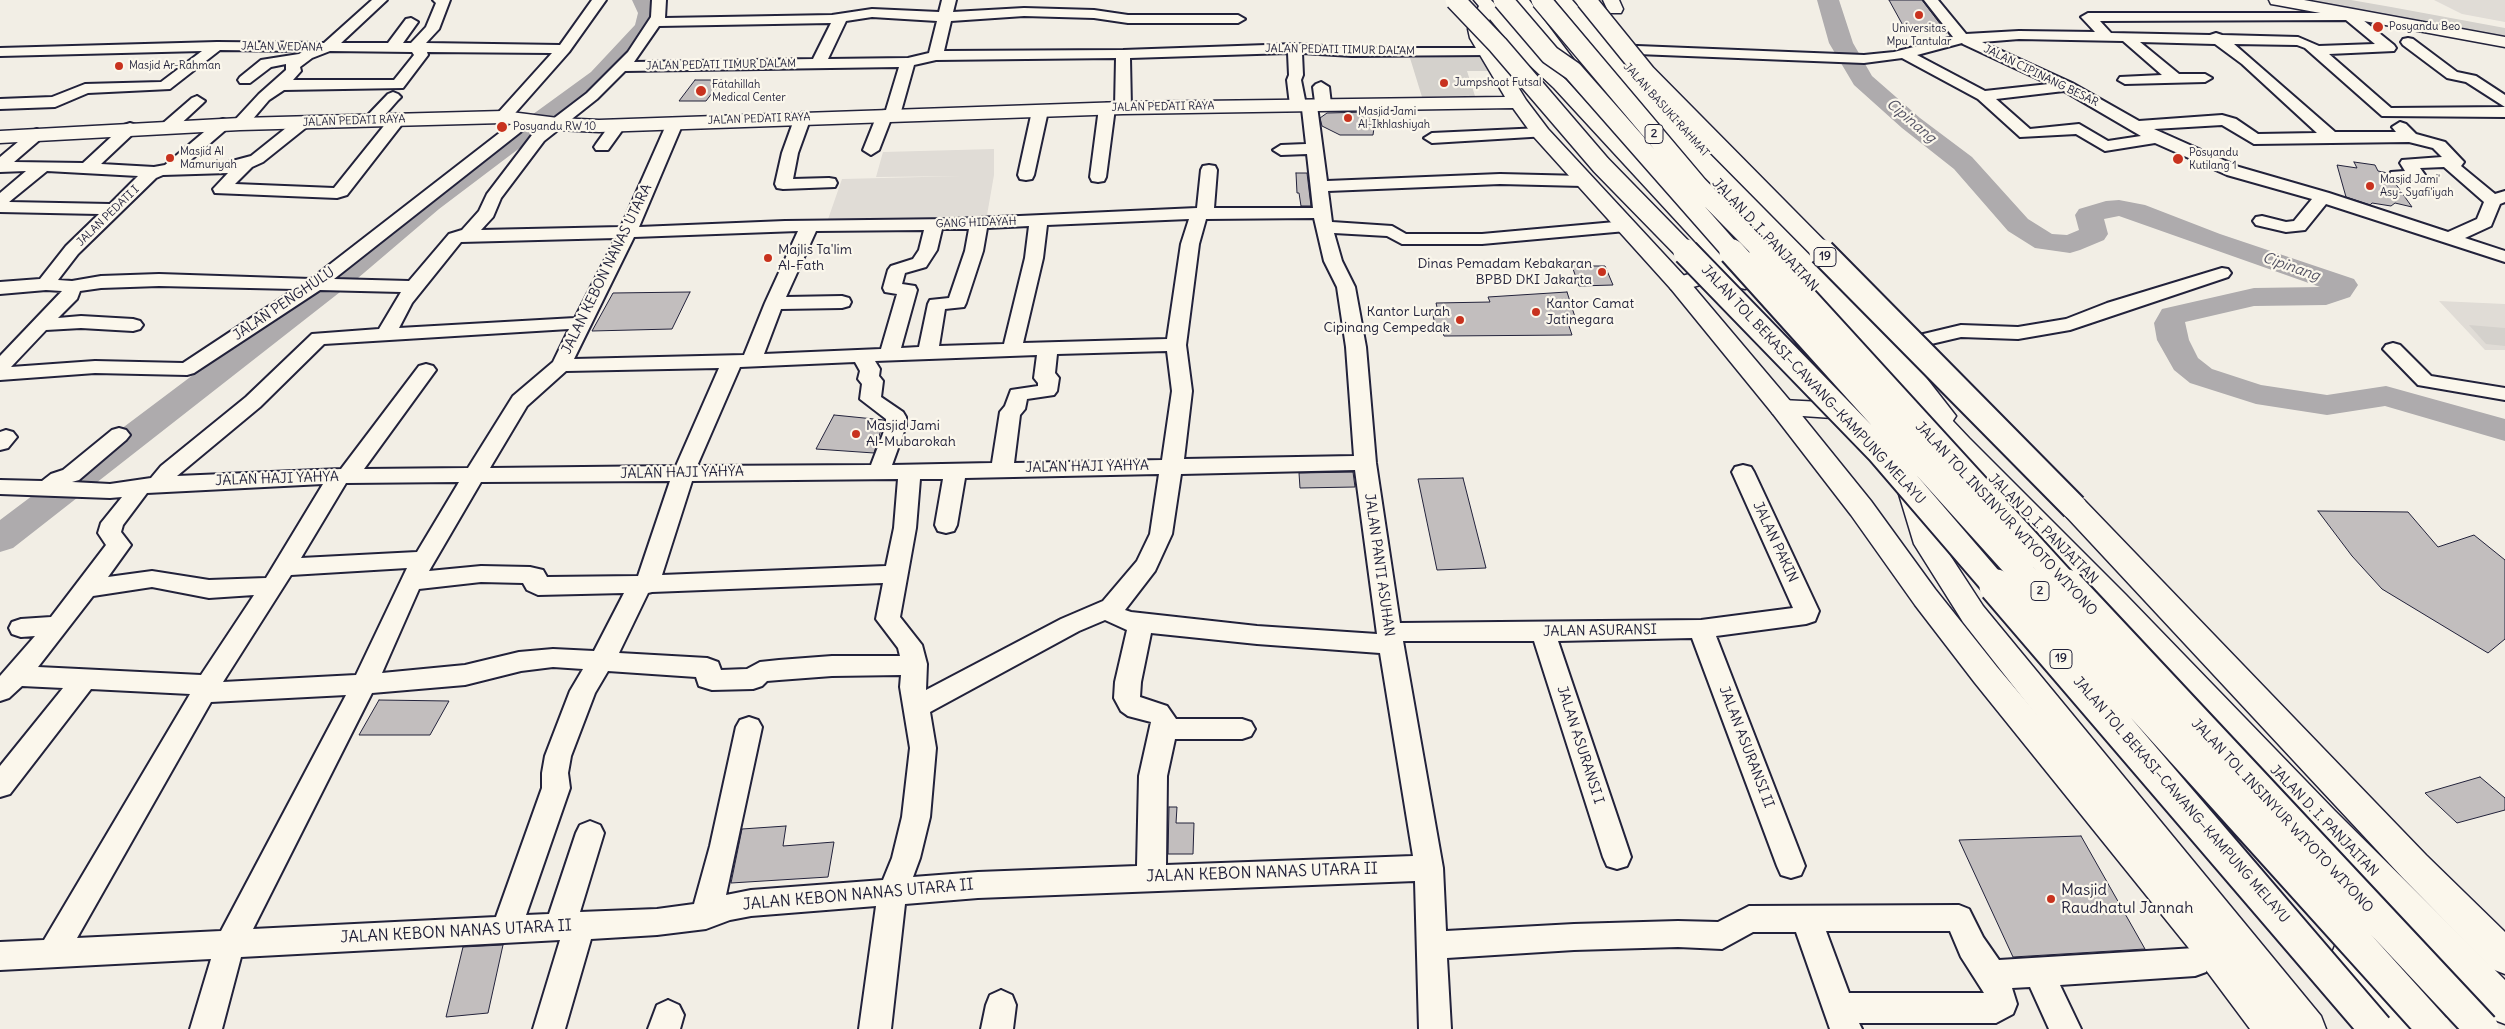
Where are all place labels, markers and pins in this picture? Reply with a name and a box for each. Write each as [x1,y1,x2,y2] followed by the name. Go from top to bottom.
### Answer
[1913,9,1925,21] marker: Universitas Mpu Tantular
[2371,20,2385,34] marker: Posyandu Beo
[2389,20,2460,34] place label: Posyandu Beo
[1886,22,1952,48] place label: Universitas Mpu Tantular
[129,59,221,73] place label: Masjid Ar-Rahman
[113,60,125,72] marker: Masjid Ar-Rahman
[1454,76,1542,90] place label: Jumpshoot Futsal
[1438,77,1450,89] marker: Jumpshoot Futsal
[712,78,786,104] place label: Fatahillah Medical Center
[694,84,708,98] marker: Fatahillah Medical Center
[1358,105,1430,131] place label: Masjid Jami Al-Ikhlashiyah
[1342,112,1354,124] marker: Masjid Jami Al-Ikhlashiyah
[495,120,509,134] marker: Posyandu RW 10
[513,120,596,134] place label: Posyandu RW 10
[180,145,237,171] place label: Masjid Al Mamuriyah
[2189,146,2238,172] place label: Posyandu Kutilang 1
[164,152,176,164] marker: Masjid Al Mamuriyah
[2171,152,2185,166] marker: Posyandu Kutilang 1
[2380,173,2454,199] place label: Masjid Jami' Asy- Syafi'iyah
[2364,180,2376,192] marker: Masjid Jami' Asy- Syafi'iyah
[778,242,852,274] place label: Majlis Ta'lim Al-Fath
[762,252,774,264] marker: Majlis Ta'lim Al-Fath
[1417,256,1592,288] place label: Dinas Pemadam Kebakaran BPBD DKI Jakarta
[1596,266,1608,278] marker: Dinas Pemadam Kebakaran BPBD DKI Jakarta
[1546,296,1634,328] place label: Kantor Camat Jatinegara
[1324,304,1450,336] place label: Kantor Lurah Cipinang Cempedak
[1530,306,1542,318] marker: Kantor Camat Jatinegara
[1454,314,1466,326] marker: Kantor Lurah Cipinang Cempedak
[866,418,956,451] place label: Masjid Jami Al-Mubarokah
[850,428,862,440] marker: Masjid Jami Al-Mubarokah
[2061,880,2193,918] place label: Masjid Raudhatul Jannah
[2045,893,2057,905] marker: Masjid Raudhatul Jannah

